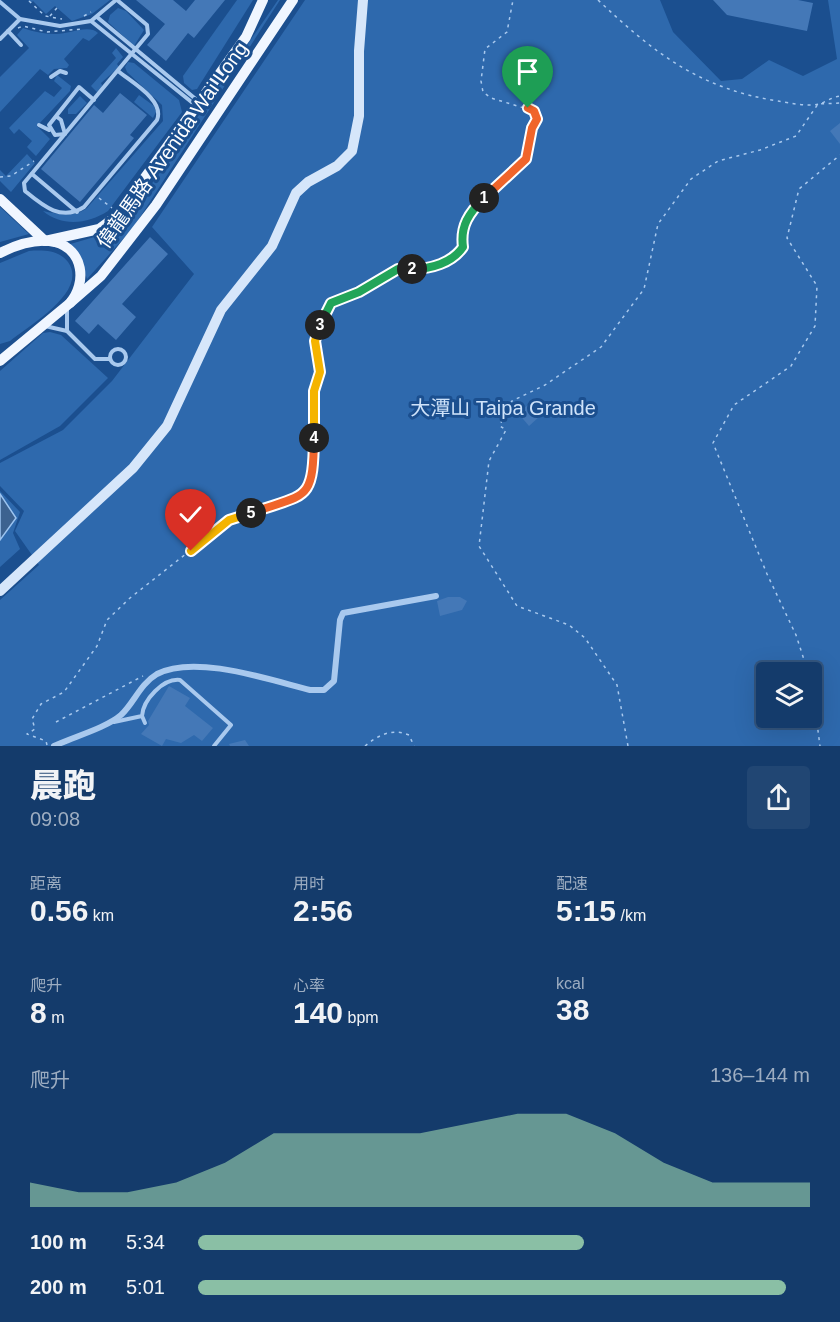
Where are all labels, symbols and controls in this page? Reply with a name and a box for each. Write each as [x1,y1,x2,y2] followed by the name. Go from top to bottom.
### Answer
[92,38,252,252] street label: 偉龍馬路 Avenida Wai Long
[502,46,553,108] pin
[511,55,544,88] icon: arrive
[469,183,499,213] pin: 1
[480,189,488,206] text: 1
[397,254,427,284] pin: 2
[408,260,416,277] text: 2
[305,310,335,340] pin: 3
[316,316,324,333] text: 3
[410,397,596,419] park label: 大潭山 Taipa Grande
[299,423,329,453] pin: 4
[310,429,318,446] text: 4
[165,489,216,551] pin
[174,498,207,531] icon: check
[236,498,266,528] pin: 5
[247,504,255,521] text: 5
[756,662,822,728] map controls
[756,662,822,728] button: layers
[747,766,810,829] button: share
[30,767,96,804] text: 晨跑
[30,808,80,830] text: 09:08
[30,875,62,892] text: 距离
[293,875,325,892] text: 用时
[556,875,588,892] text: 配速
[30,894,88,927] text: 0.56
[293,894,353,927] text: 2:56
[556,894,616,927] text: 5:15
[88,907,114,924] text: km
[616,907,646,924] text: /km
[556,975,584,992] text: kcal
[30,977,62,994] text: 爬升
[293,977,325,994] text: 心率
[556,993,589,1026] text: 38
[30,996,47,1029] text: 8
[293,996,343,1029] text: 140
[47,1009,64,1026] text: m
[343,1009,379,1026] text: bpm
[710,1064,810,1086] text: 136–144 m
[30,1069,70,1091] text: 爬升
[30,1231,87,1253] text: 100 m
[126,1231,165,1253] text: 5:34
[30,1276,87,1298] text: 200 m
[126,1276,165,1298] text: 5:01

